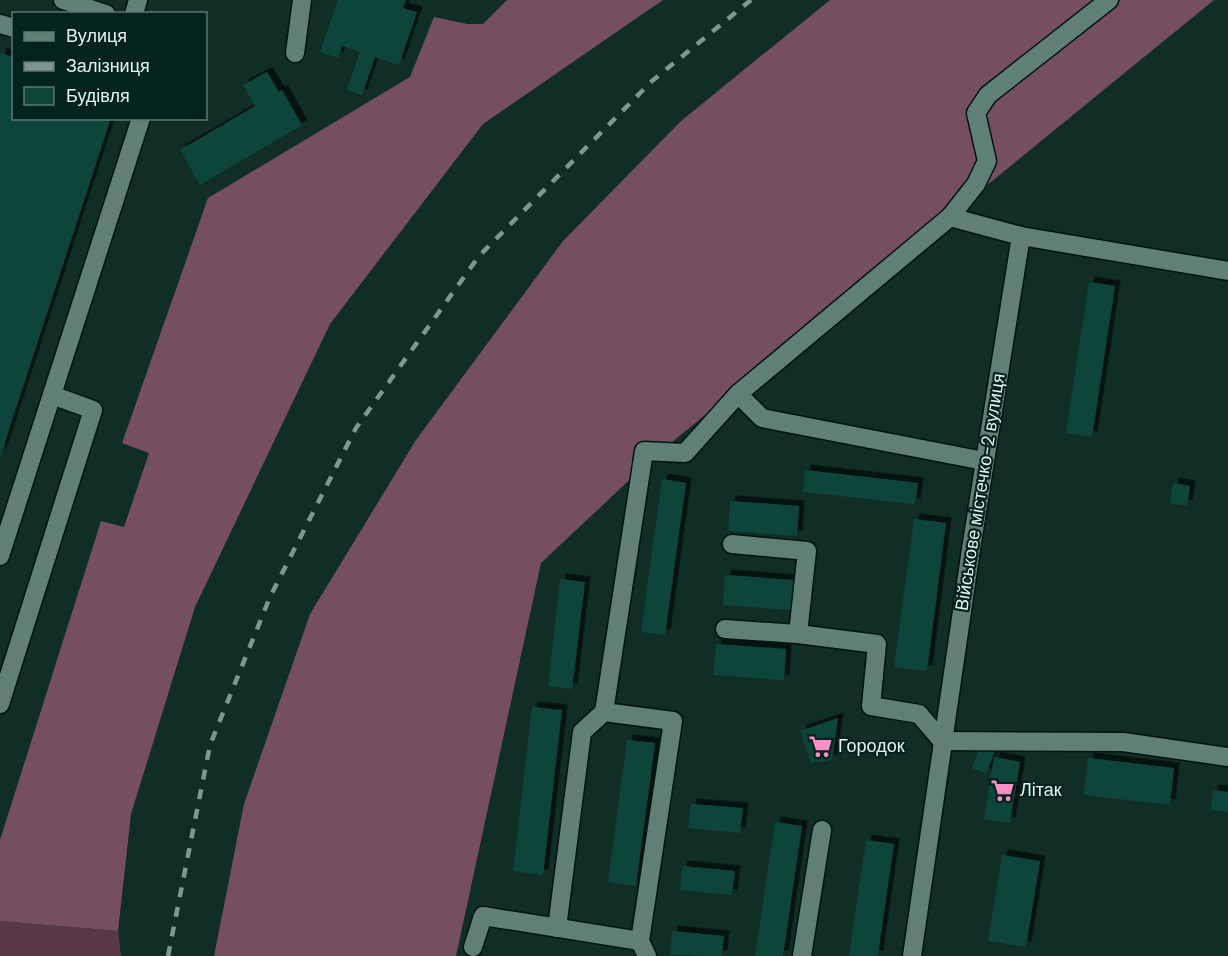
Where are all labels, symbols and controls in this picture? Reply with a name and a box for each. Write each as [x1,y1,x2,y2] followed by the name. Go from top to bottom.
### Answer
[12,12,207,120] legend
[66,24,127,48] text: Вулиця
[66,54,150,78] text: Залізниця
[66,84,130,108] text: Будівля
[949,371,1011,613] street label: Військове містечко-2 вулиця
[807,733,833,759] supermarket icon: Городок
[838,734,905,758] place label: Городок
[989,777,1015,803] supermarket icon: Літак
[1020,778,1062,802] place label: Літак

